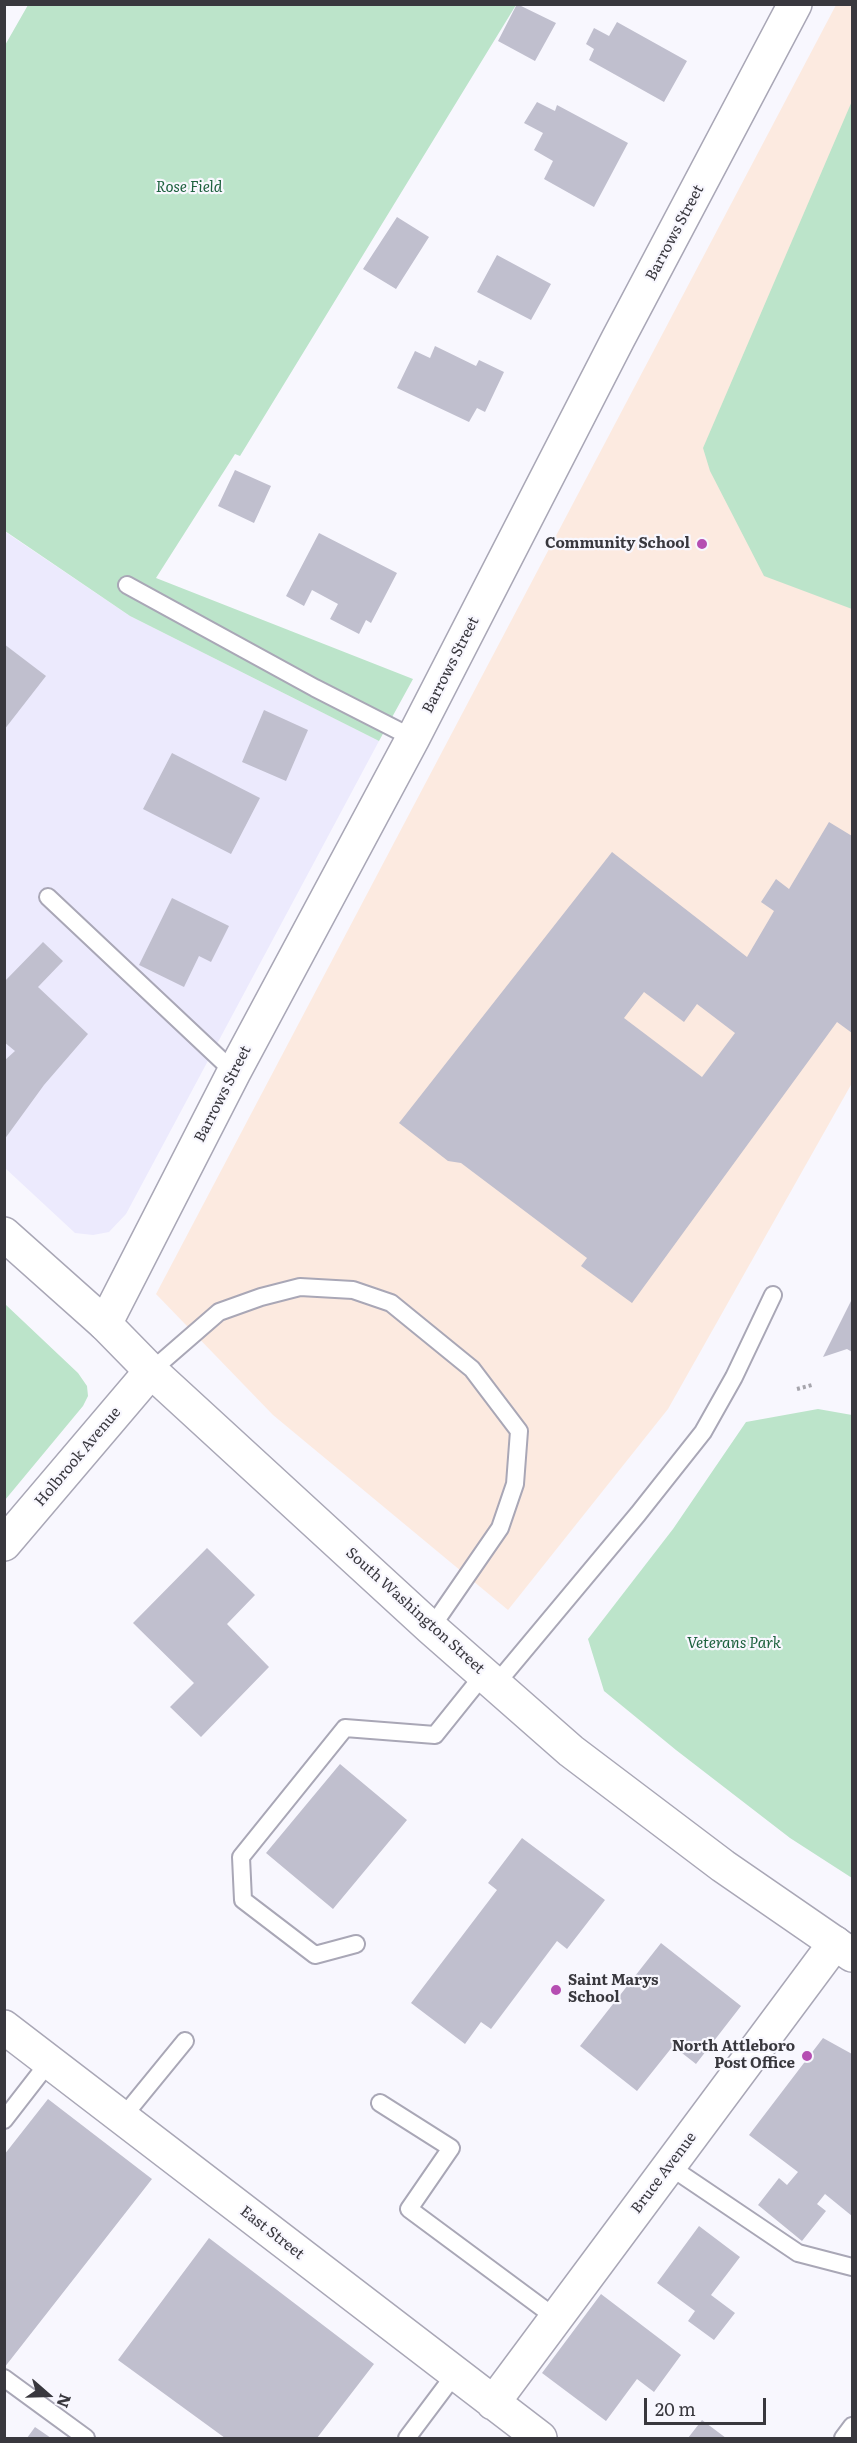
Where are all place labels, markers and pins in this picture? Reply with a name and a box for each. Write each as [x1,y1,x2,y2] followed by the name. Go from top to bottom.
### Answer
[545,535,690,553] place label: Community School
[695,537,709,551] marker: Community School
[568,1972,659,2007] place label: Saint Marys School
[549,1983,563,1997] marker: Saint Marys School
[672,2038,795,2073] place label: North Attleboro Post Office
[800,2049,814,2063] marker: North Attleboro Post Office

